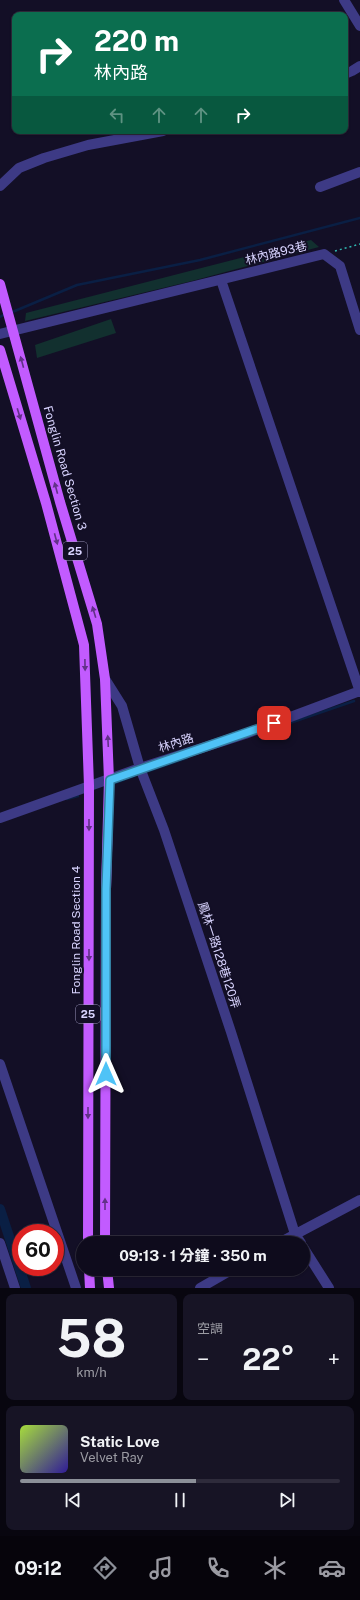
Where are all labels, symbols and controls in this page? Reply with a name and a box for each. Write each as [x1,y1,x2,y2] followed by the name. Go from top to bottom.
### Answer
[94,24,179,57] text: 220 m
[28,28,80,80] icon: right
[94,62,148,83] text: 林內路
[106,104,128,126] icon: left
[148,104,170,126] icon: ahead
[190,104,212,126] icon: ahead
[232,104,254,126] icon: right
[244,239,308,267] street label: 林內路93巷
[19,356,25,369] one-way arrow
[41,404,89,532] street label: Fonglin Road Section 3
[16,408,22,420] one-way arrow
[53,482,59,494] one-way arrow
[53,532,59,545] one-way arrow
[63,542,87,560] road number: 25
[91,606,97,618] one-way arrow
[81,659,88,671] one-way arrow
[257,706,291,740] pin
[263,712,285,734] icon: arrive
[157,731,195,755] street label: 林內路
[104,735,111,747] one-way arrow
[86,819,92,832] one-way arrow
[69,865,83,994] street label: Fonglin Road Section 4
[195,900,243,1010] street label: 鳳林一路128巷120弄
[86,949,92,962] one-way arrow
[76,1005,100,1023] road number: 25
[85,1053,127,1095] position arrow
[85,1107,91,1120] one-way arrow
[102,1197,108,1210] one-way arrow
[12,1224,64,1276] speed limit sign: 60
[119,1247,267,1264] text: 09:13 · 1 分鐘 · 350 m
[57,1308,127,1369] text: 58
[197,1321,223,1336] text: 空調
[242,1341,295,1377] text: 22°
[197,1346,209,1372] text: −
[328,1346,340,1372] text: +
[76,1365,107,1380] text: km/h
[80,1433,160,1450] text: Static Love
[80,1450,144,1465] text: Velvet Ray
[62,1489,84,1511] icon: previous
[169,1489,191,1511] icon: pause
[276,1489,298,1511] icon: next
[91,1554,119,1582] icon: directions
[147,1554,175,1582] icon: music
[204,1554,232,1582] icon: phone
[261,1554,289,1582] icon: climate
[318,1554,346,1582] icon: car
[14,1558,62,1579] text: 09:12

